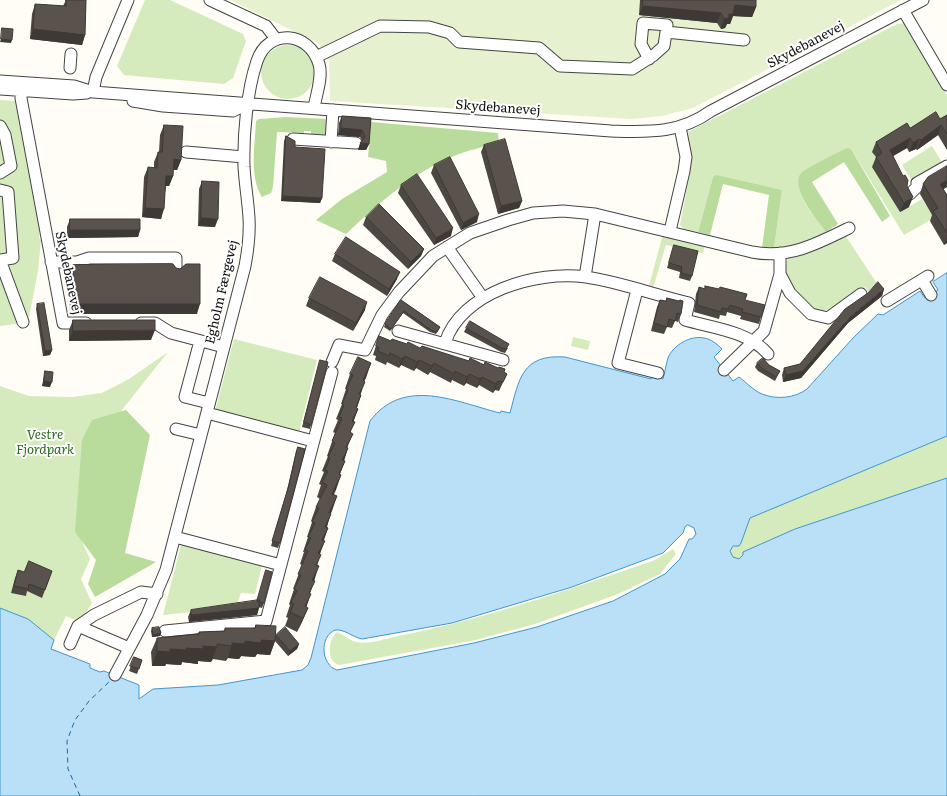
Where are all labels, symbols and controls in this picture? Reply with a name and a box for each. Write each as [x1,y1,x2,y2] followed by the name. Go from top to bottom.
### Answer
[765,18,847,72] street label: Skydebanevej
[455,97,541,119] street label: Skydebanevej
[52,230,84,316] street label: Skydebanevej
[202,238,242,346] street label: Egholm Færgevej
[16,427,74,458] park label: Vestre Fjordpark

